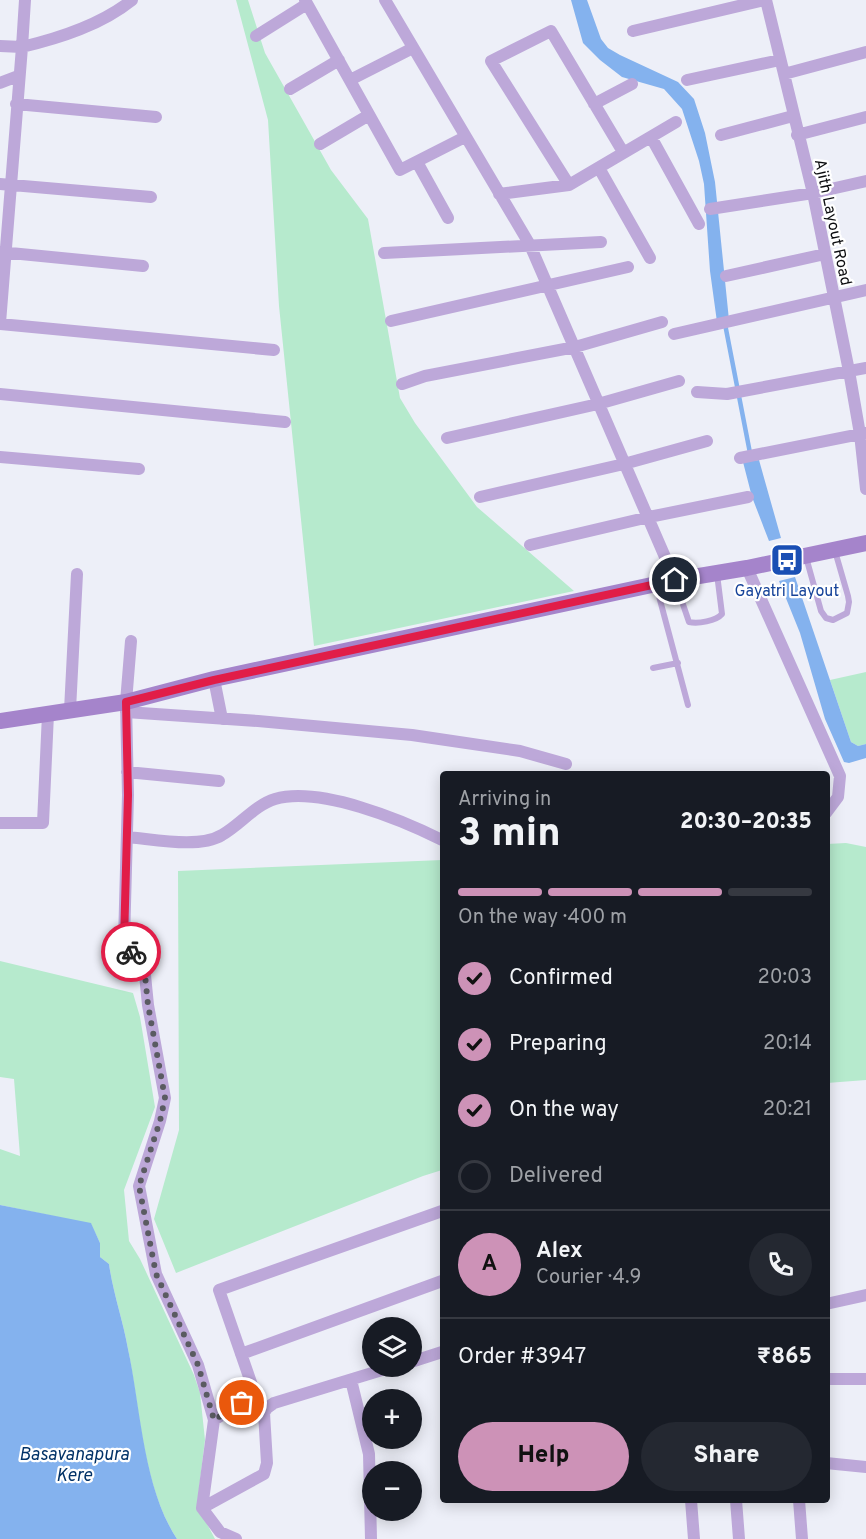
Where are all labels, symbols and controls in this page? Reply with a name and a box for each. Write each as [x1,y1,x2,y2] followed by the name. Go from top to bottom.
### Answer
[809,157,855,287] street label: Ajith Layout Road
[769,542,805,578] bus stop icon: Gayatri Layout
[649,554,700,605] pin
[658,563,691,596] icon: home
[735,582,839,602] place label: Gayatri Layout
[458,787,551,813] text: Arriving in
[680,809,812,836] text: 20:30–20:35
[458,811,561,860] text: 3 min
[458,905,627,931] text: On the way · 400 m
[101,922,161,982] courier
[115,936,148,969] icon: bike
[458,962,491,995] icon: check
[509,965,613,992] text: Confirmed
[758,965,812,991] text: 20:03
[458,1028,491,1061] icon: check
[509,1031,607,1058] text: Preparing
[763,1031,812,1057] text: 20:14
[458,1094,491,1127] icon: check
[509,1097,619,1124] text: On the way
[763,1097,812,1123] text: 20:21
[509,1163,603,1190] text: Delivered
[749,1233,812,1296] button: phone
[536,1238,583,1265] text: Alex
[482,1251,497,1278] text: A
[536,1265,641,1291] text: Courier · 4.9
[362,1317,422,1521] map controls
[362,1317,422,1377] button: layers
[458,1344,586,1371] text: Order #3947
[757,1344,812,1371] text: ₹865
[216,1377,267,1428] pin
[225,1386,258,1419] icon: bag
[362,1389,422,1449] button: +
[458,1422,629,1491] button: Help
[641,1422,812,1491] button: Share
[19,1444,130,1488] water label: Basavanapura Kere
[362,1461,422,1521] button: −

